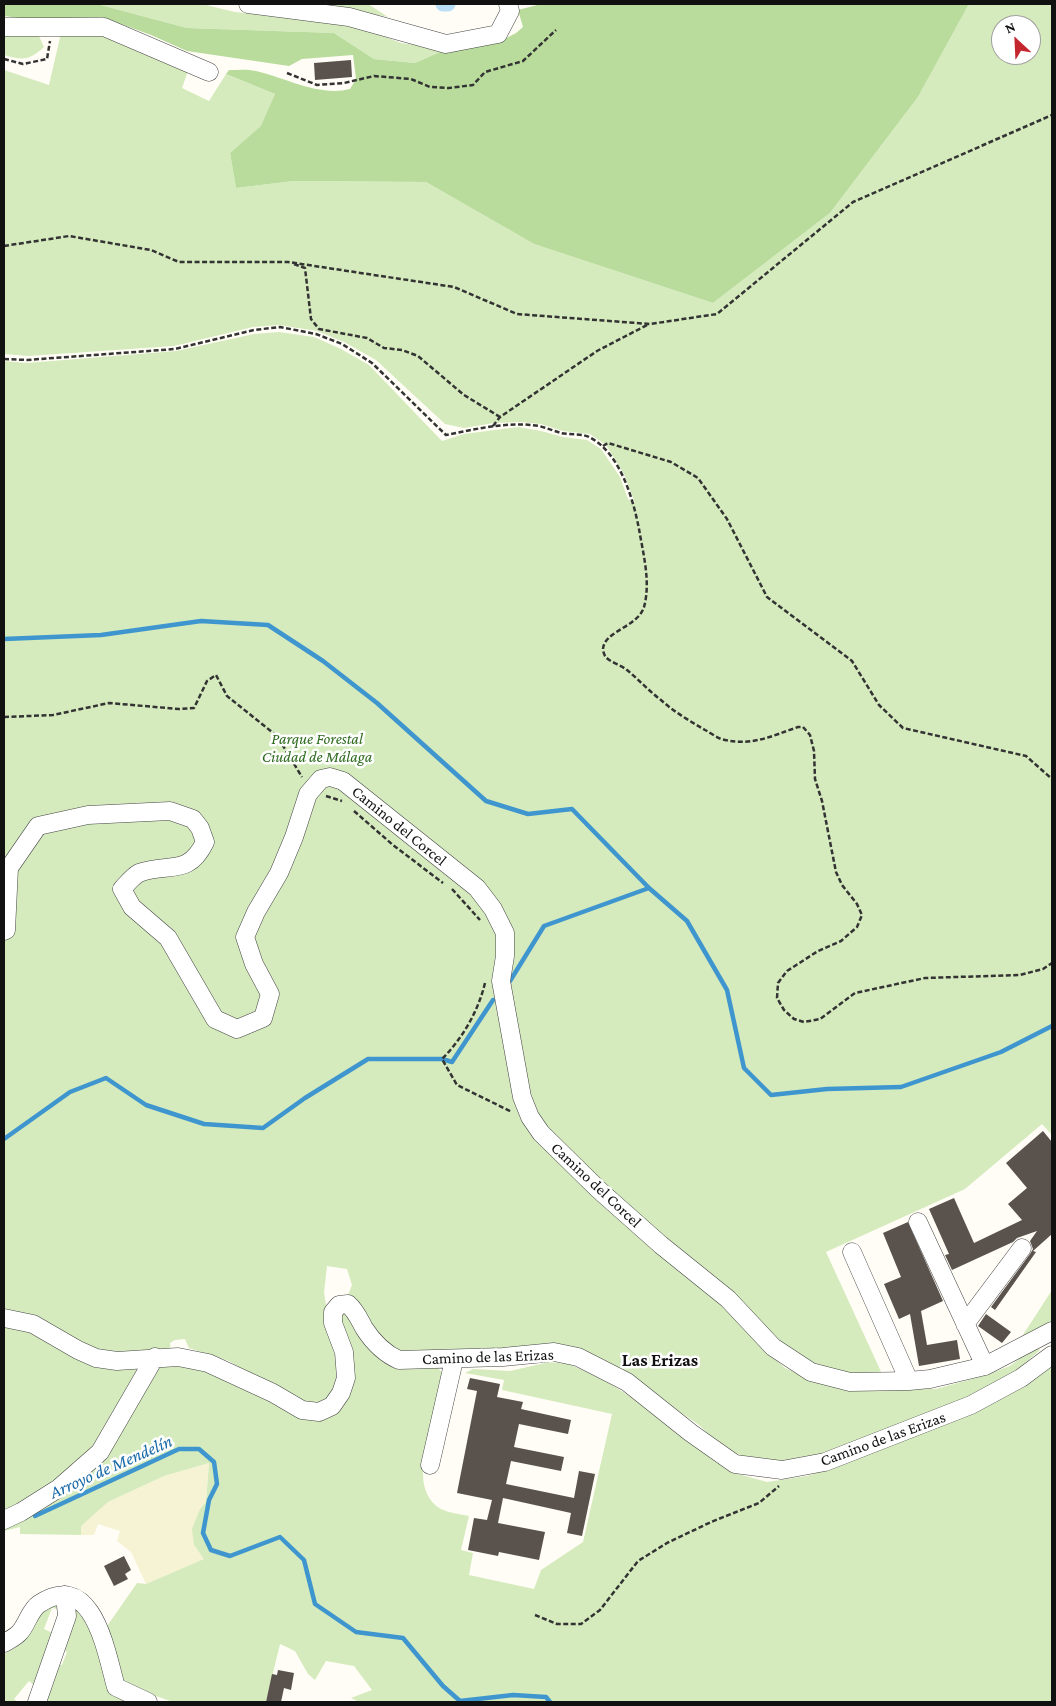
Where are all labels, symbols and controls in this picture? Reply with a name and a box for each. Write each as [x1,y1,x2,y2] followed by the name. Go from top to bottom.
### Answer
[991,15,1041,65] north arrow
[1002,18,1018,37] text: N
[262,729,372,767] park label: Parque Forestal Ciudad de Málaga
[348,782,450,870] street label: Camino del Corcel
[547,1138,645,1232] street label: Camino del Corcel
[422,1345,554,1369] street label: Camino de las Erizas
[622,1349,698,1371] district label: Las Erizas
[818,1407,948,1471] street label: Camino de las Erizas
[46,1430,176,1504] water label: Arroyo de Mendelín

